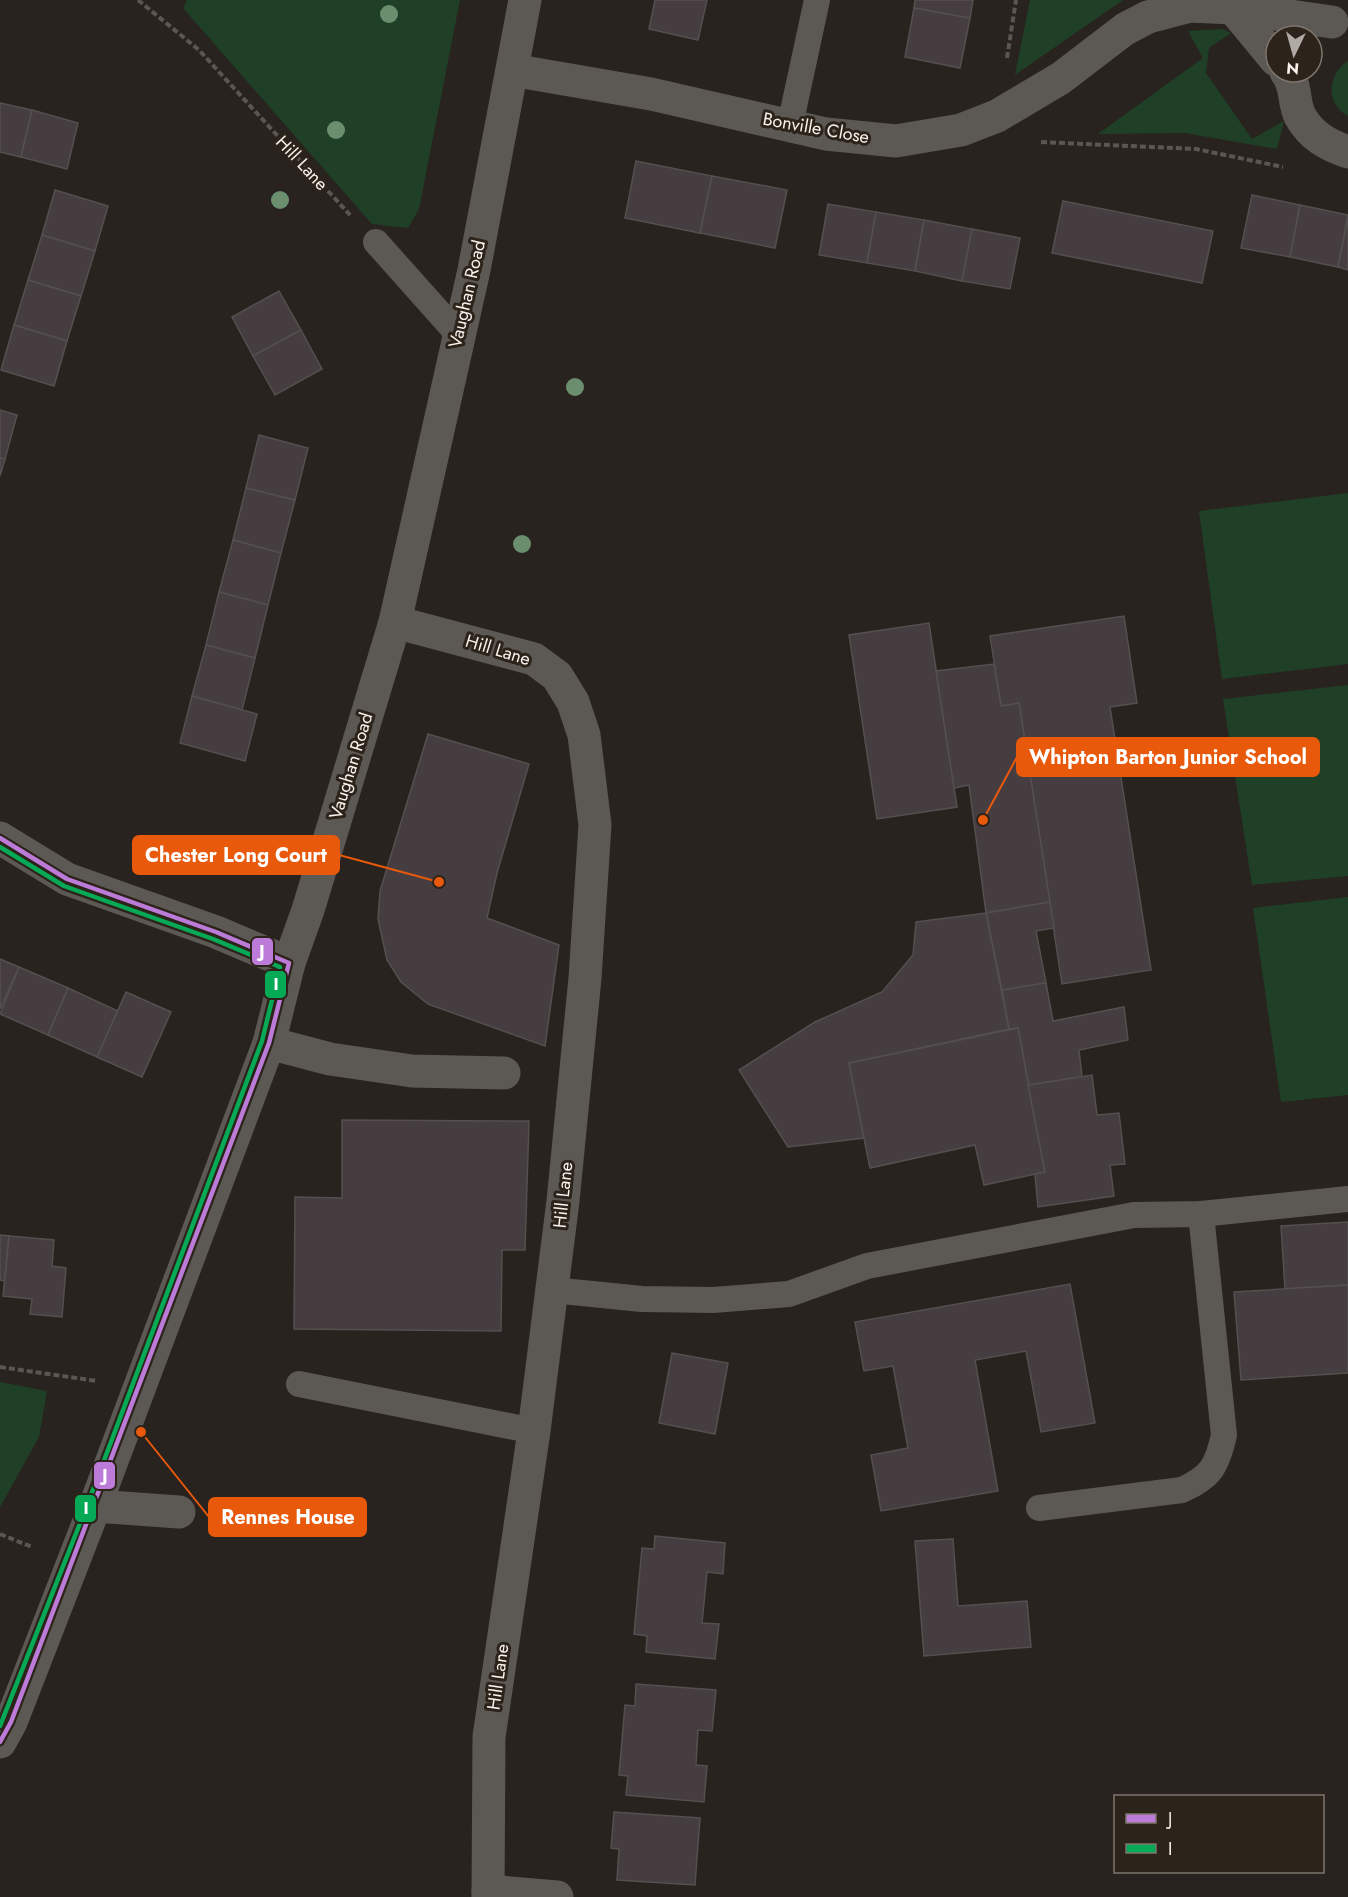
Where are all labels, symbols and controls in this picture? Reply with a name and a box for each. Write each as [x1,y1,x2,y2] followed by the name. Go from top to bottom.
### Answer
[1264,24,1324,84] north arrow
[1285,56,1300,80] text: N
[761,106,871,150] street label: Bonville Close
[270,130,334,196] street label: Hill Lane
[442,237,492,351] street label: Vaughan Road
[462,628,534,672] street label: Hill Lane
[322,709,380,823] street label: Vaughan Road
[1017,738,1319,776] callout: Whipton Barton Junior School
[1029,743,1307,772] text: Whipton Barton Junior School
[133,836,339,874] callout: Chester Long Court
[145,841,328,870] text: Chester Long Court
[251,937,274,966] line badge: J
[256,940,265,963] text: J
[264,970,287,999] line badge: I
[273,973,279,996] text: I
[547,1160,579,1230] street label: Hill Lane
[93,1461,116,1490] line badge: J
[99,1464,108,1487] text: J
[74,1494,97,1523] line badge: I
[83,1497,89,1520] text: I
[209,1498,366,1536] callout: Rennes House
[221,1503,355,1532] text: Rennes House
[480,1642,516,1712] street label: Hill Lane
[1114,1795,1324,1873] legend
[1166,1806,1172,1832] text: J
[1168,1836,1172,1862] text: I

